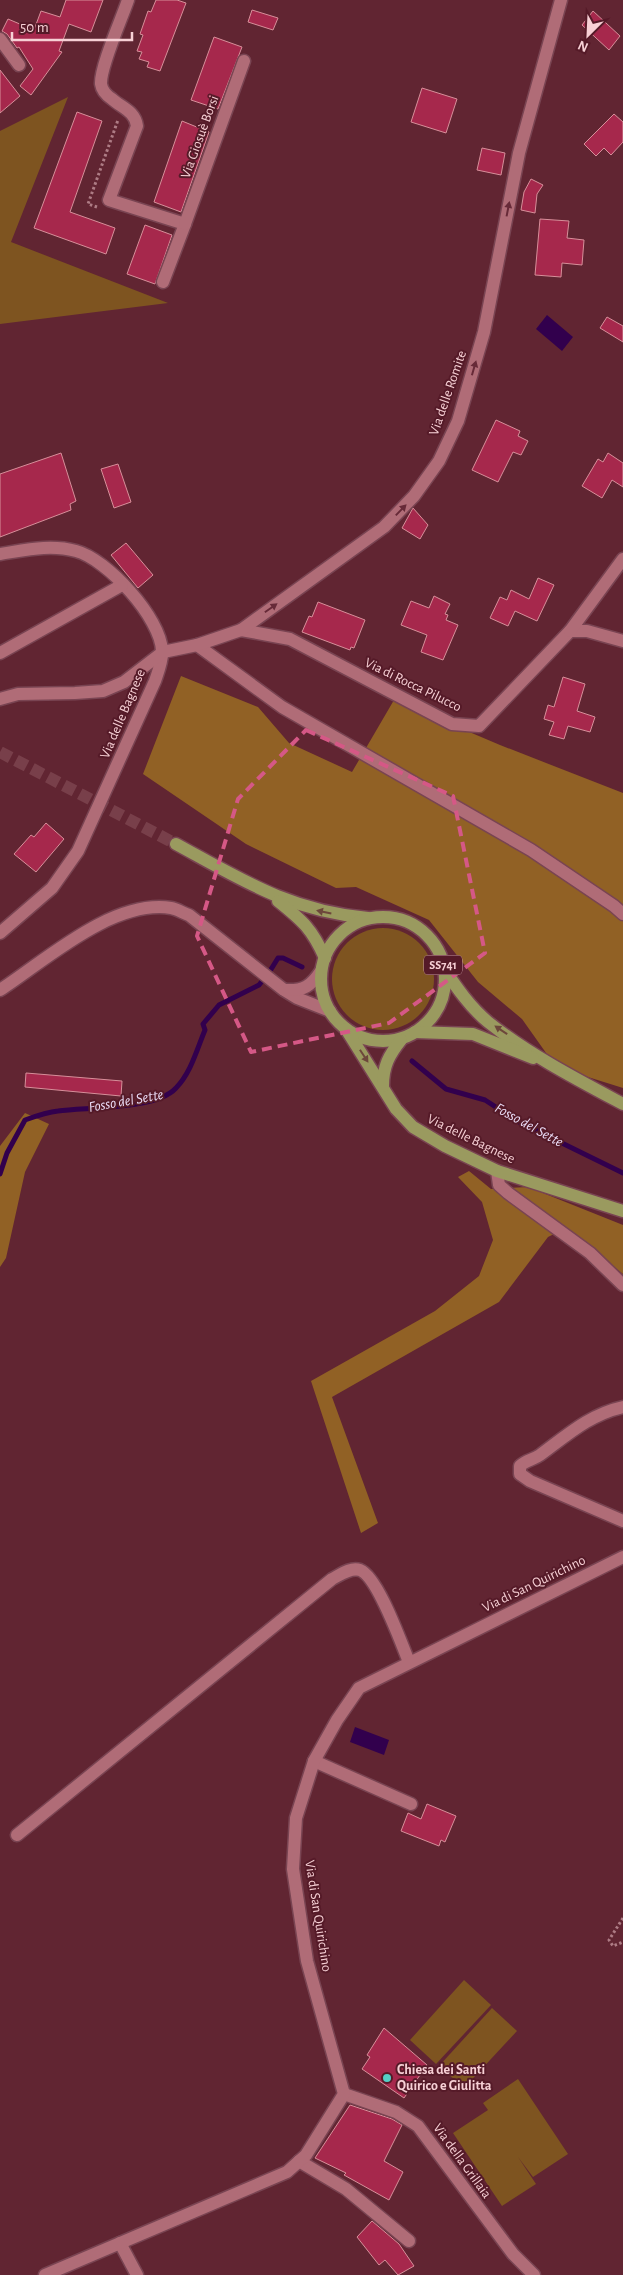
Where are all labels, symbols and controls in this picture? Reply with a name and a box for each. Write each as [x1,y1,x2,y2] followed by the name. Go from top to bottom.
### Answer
[12,10,132,42] scale bar
[563,10,613,60] north arrow
[20,20,49,35] text: 50 m
[576,38,590,54] text: N
[179,94,221,180] street label: Via Giosuè Borsi
[504,201,512,217] one-way arrow
[427,349,469,437] street label: Via delle Romite
[470,360,478,375] one-way arrow
[395,505,407,517] one-way arrow
[265,603,278,613] one-way arrow
[363,656,464,714] street label: Via di Rocca Pilucco
[98,667,148,761] street label: Via delle Bagnese
[317,908,332,916] one-way arrow
[424,956,462,974] road number: SS741
[494,1025,508,1035] one-way arrow
[359,1050,368,1063] one-way arrow
[88,1087,165,1115] water label: Fosso del Sette
[492,1100,566,1150] water label: Fosso del Sette
[425,1112,517,1166] street label: Via delle Bagnese
[480,1553,588,1615] street label: Via di San Quirichino
[302,1859,334,1973] street label: Via di San Quirichino
[397,2063,492,2093] place label: Chiesa dei Santi Quirico e Giulitta
[381,2072,393,2084] marker: Chiesa dei Santi Quirico e Giulitta
[430,2121,494,2201] street label: Via della Grillaia

